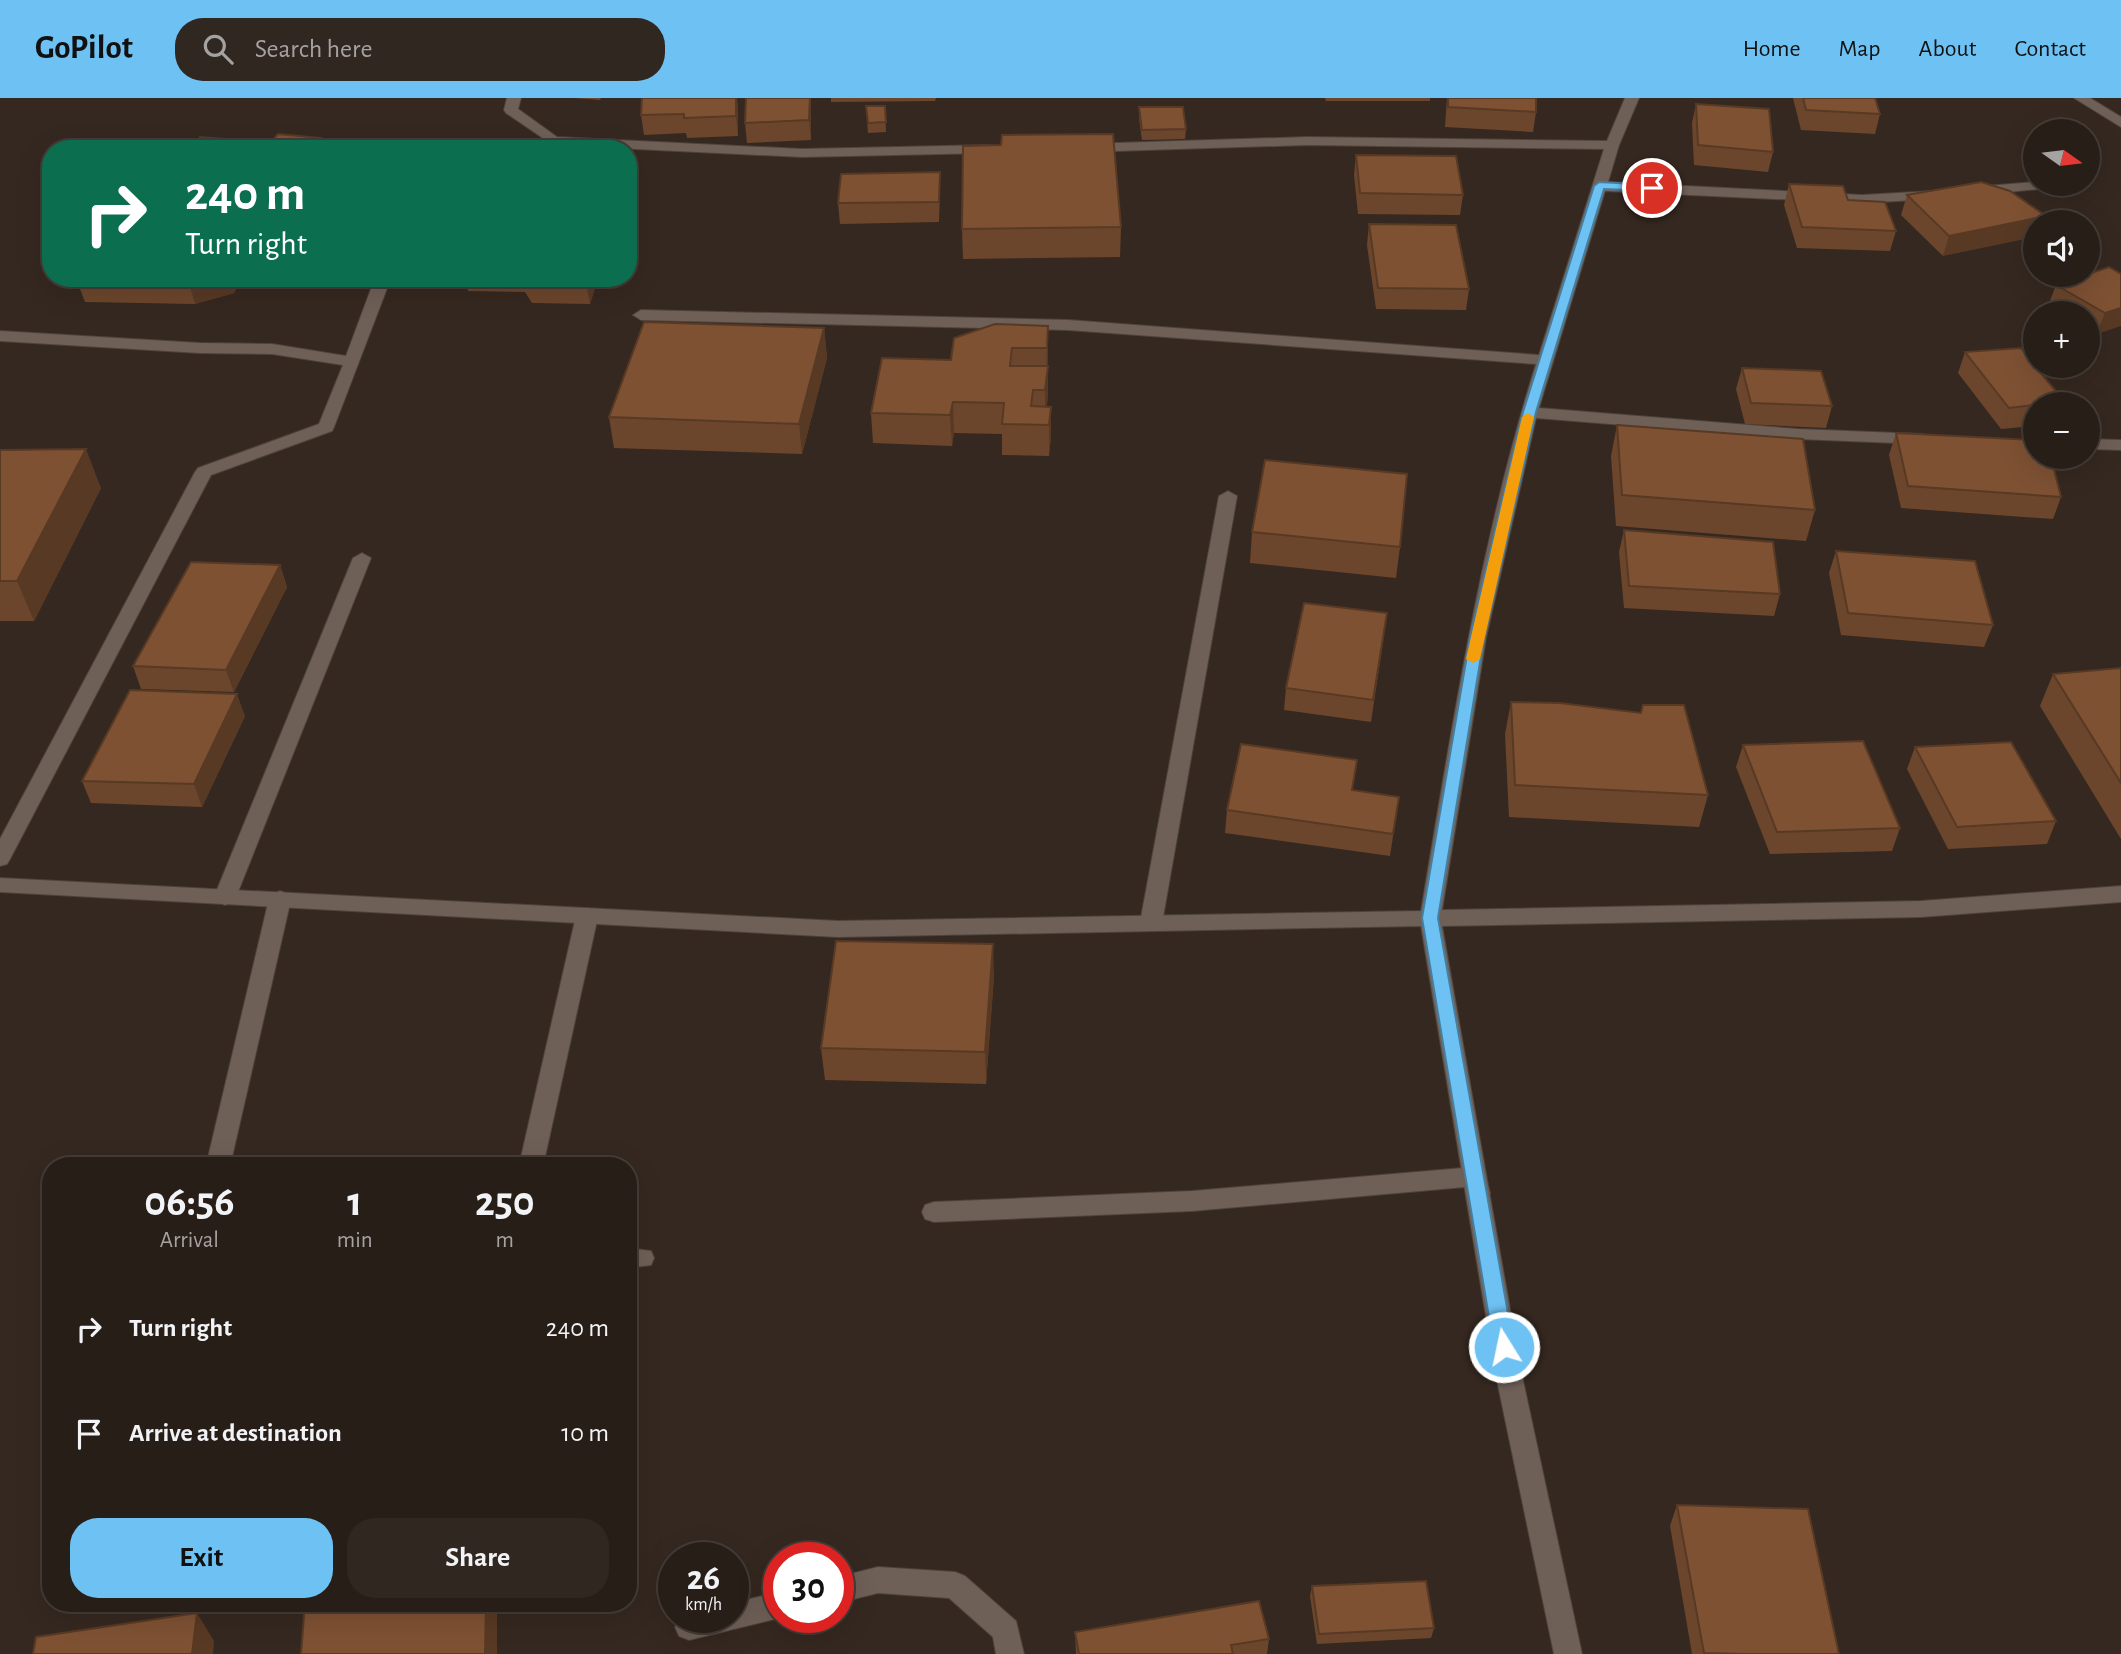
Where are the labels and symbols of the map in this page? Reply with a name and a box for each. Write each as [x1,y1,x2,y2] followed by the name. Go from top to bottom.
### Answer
[2023,119,2100,196] north arrow
[1622,158,1682,218] pin
[1467,1310,1541,1384] position arrow
[763,1542,854,1633] speed limit sign: 30

